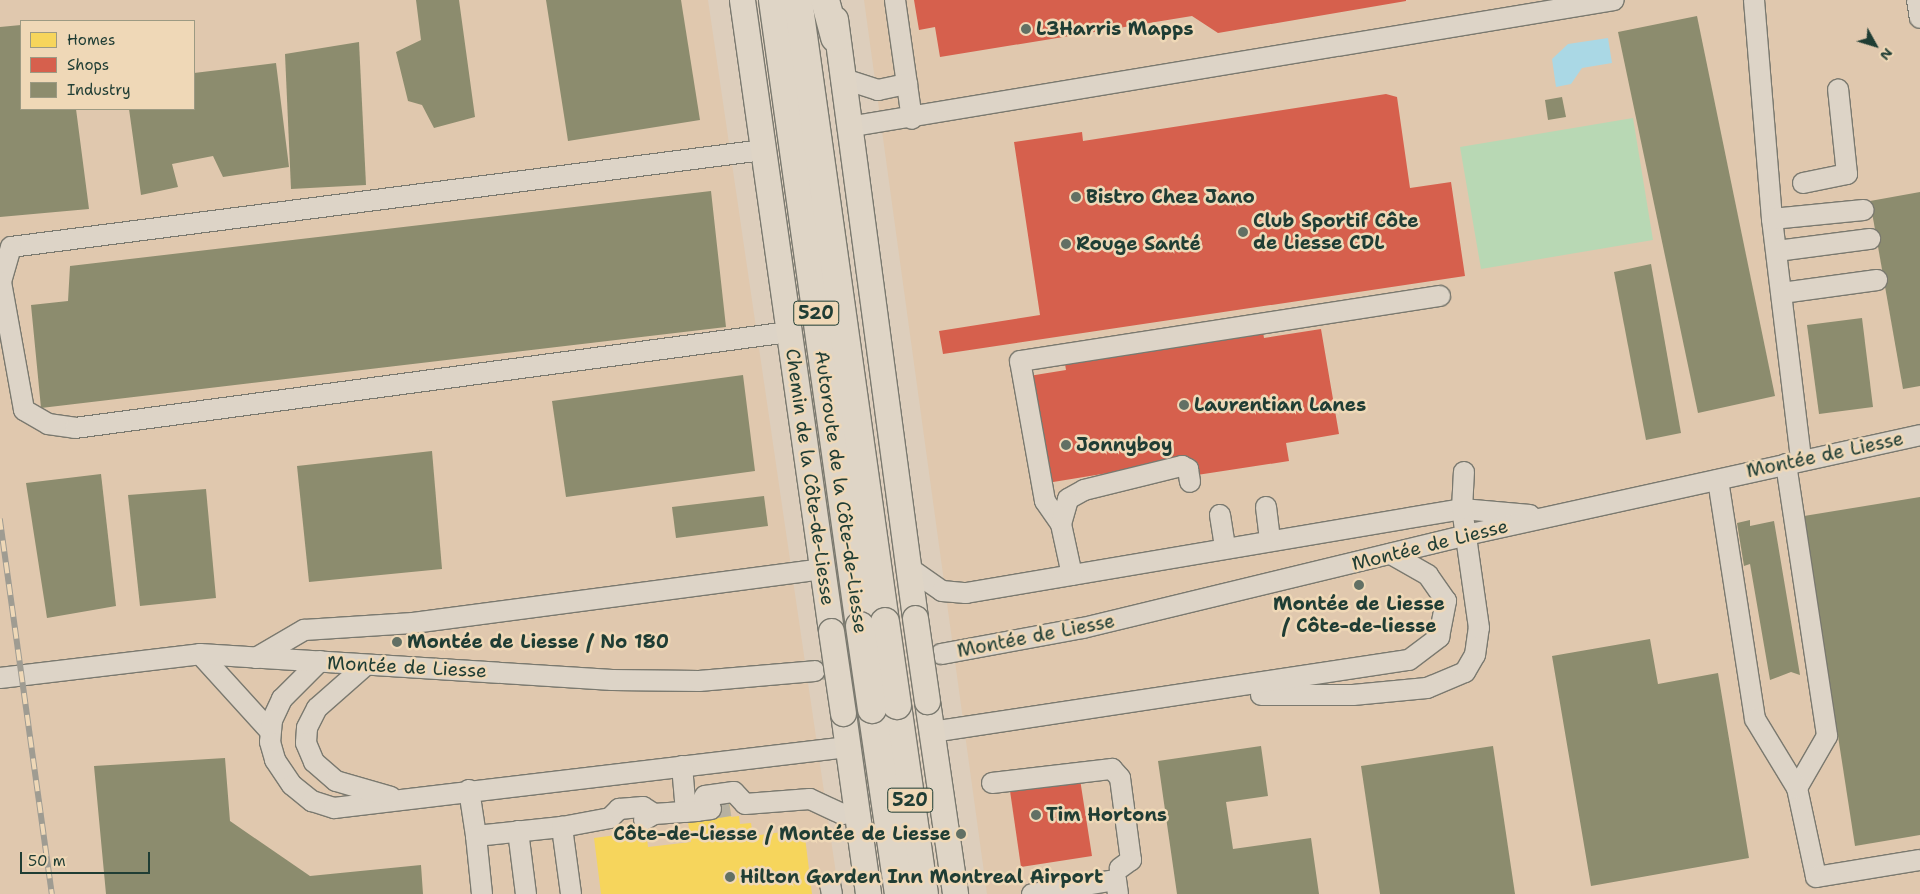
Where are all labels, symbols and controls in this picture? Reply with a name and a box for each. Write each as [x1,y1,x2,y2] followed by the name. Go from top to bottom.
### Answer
[1036,18,1194,40] place label: L3Harris Mapps
[20,20,195,110] legend
[1850,20,1900,70] north arrow
[1020,23,1032,35] marker: L3Harris Mapps
[67,30,115,50] text: Homes
[1876,44,1897,64] text: N
[67,55,109,75] text: Shops
[67,80,131,100] text: Industry
[1086,186,1255,208] place label: Bistro Chez Jano
[1070,191,1082,203] marker: Bistro Chez Jano
[1253,210,1419,254] place label: Club Sportif Côte de Liesse CDL
[1237,226,1249,238] marker: Club Sportif Côte de Liesse CDL
[1076,233,1201,255] place label: Rouge Santé
[1060,238,1072,250] marker: Rouge Santé
[792,298,840,328] road number: 520
[781,347,839,607] street label: Chemin de la Côte-de-Liesse
[810,349,872,635] street label: Autoroute de la Côte-de-Liesse
[1194,394,1366,416] place label: Laurentian Lanes
[1178,399,1190,411] marker: Laurentian Lanes
[1744,427,1906,483] street label: Montée de Liesse
[1076,434,1173,456] place label: Jonnyboy
[1060,439,1072,451] marker: Jonnyboy
[1350,515,1510,575] street label: Montée de Liesse
[1353,579,1365,591] marker: Montée de Liesse / Côte-de-liesse
[1273,593,1445,637] place label: Montée de Liesse / Côte-de-liesse
[955,610,1117,662] street label: Montée de Liesse
[407,631,669,653] place label: Montée de Liesse / No 180
[391,636,403,648] marker: Montée de Liesse / No 180
[326,651,488,683] street label: Montée de Liesse
[886,784,934,816] road number: 520
[1046,804,1167,826] place label: Tim Hortons
[1030,809,1042,821] marker: Tim Hortons
[613,823,951,845] place label: Côte-de-Liesse / Montée de Liesse
[955,828,967,840] marker: Côte-de-Liesse / Montée de Liesse
[22,842,152,874] scale bar
[28,851,66,871] text: 50 m
[740,866,1103,888] place label: Hilton Garden Inn Montreal Airport
[724,871,736,883] marker: Hilton Garden Inn Montreal Airport

